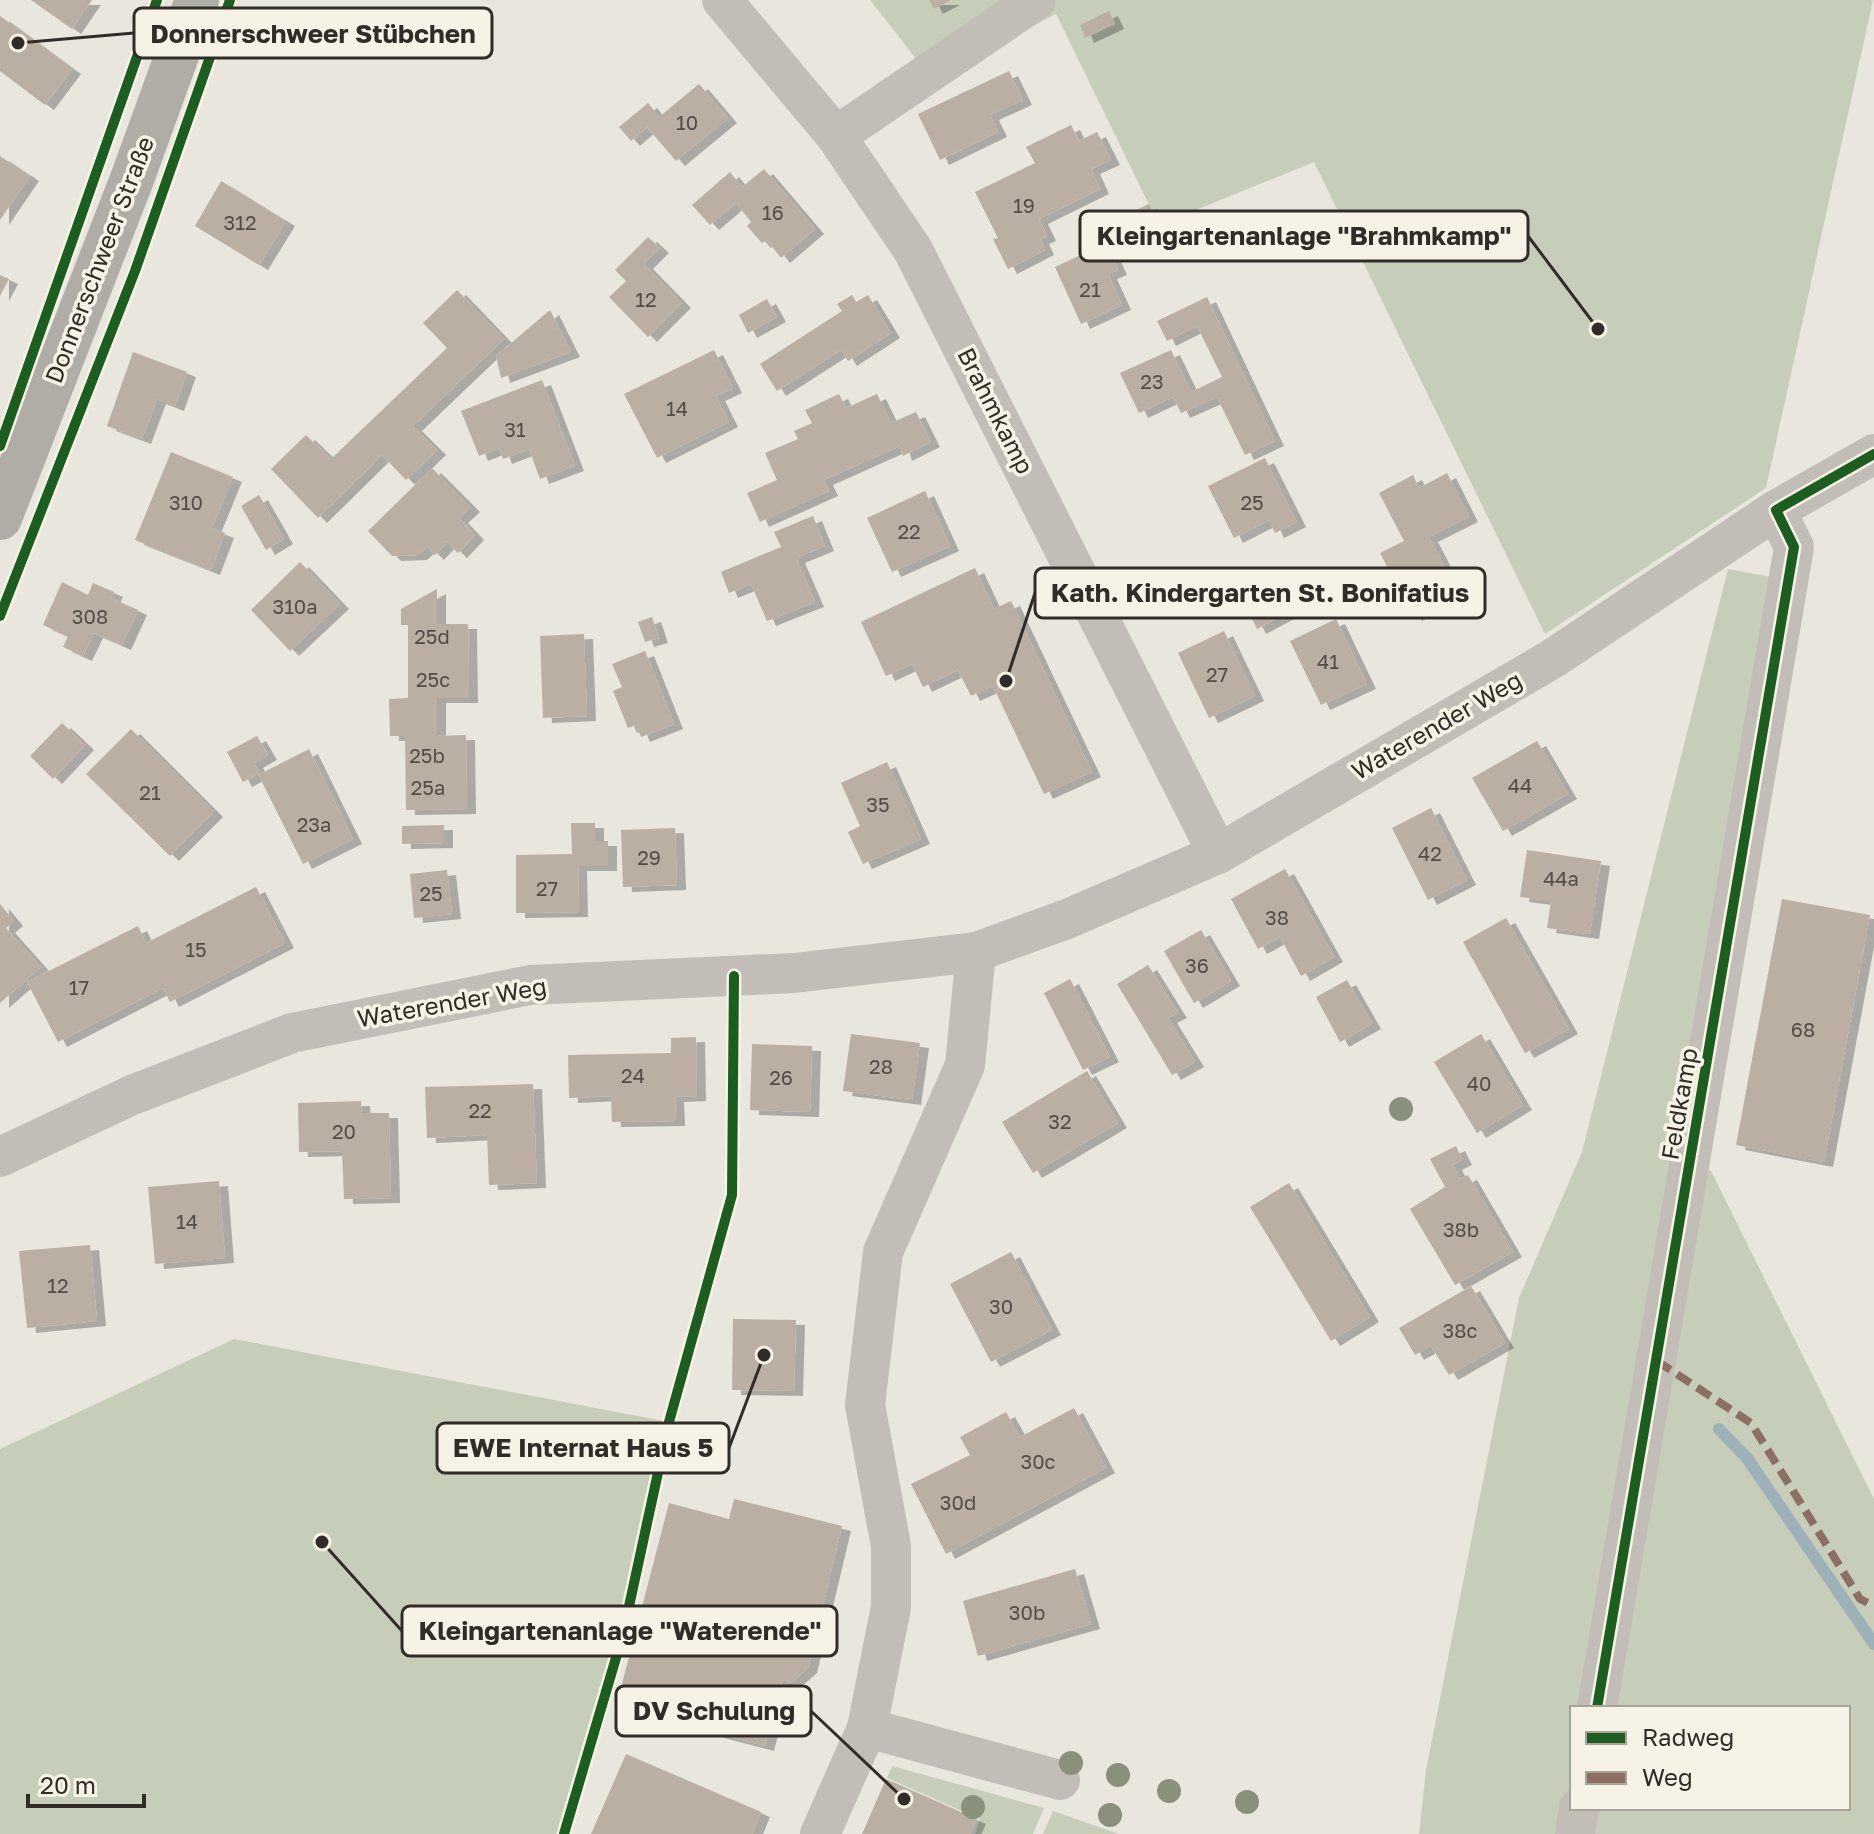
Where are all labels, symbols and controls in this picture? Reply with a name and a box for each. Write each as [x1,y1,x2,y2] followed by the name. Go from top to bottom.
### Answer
[134,8,492,58] callout: Donnerschweer Stübchen
[150,18,476,49] text: Donnerschweer Stübchen
[676,110,698,134] house number: 10
[38,132,159,387] street label: Donnerschweer Straße
[1013,193,1035,217] house number: 19
[762,200,784,224] house number: 16
[224,210,257,234] house number: 312
[1080,211,1528,261] callout: Kleingartenanlage "Brahmkamp"
[1096,220,1512,251] text: Kleingartenanlage "Brahmkamp"
[1079,277,1101,301] house number: 21
[635,287,657,311] house number: 12
[952,342,1040,478] street label: Brahmkamp
[1140,369,1164,393] house number: 23
[666,396,688,420] house number: 14
[504,417,526,441] house number: 31
[169,490,203,514] house number: 310
[1240,490,1264,514] house number: 25
[897,519,921,543] house number: 22
[1035,568,1485,618] callout: Kath. Kindergarten St. Bonifatius
[1051,577,1469,608] text: Kath. Kindergarten St. Bonifatius
[272,594,318,618] house number: 310a
[72,604,108,628] house number: 308
[414,624,450,648] house number: 25d
[1317,649,1339,673] house number: 41
[1206,662,1228,686] house number: 27
[1346,664,1526,785] street label: Waterender Weg
[416,667,450,691] house number: 25c
[409,743,445,767] house number: 25b
[1508,773,1532,797] house number: 44
[411,775,445,799] house number: 25a
[139,780,161,804] house number: 21
[866,792,890,816] house number: 35
[297,812,331,836] house number: 23a
[1418,841,1442,865] house number: 42
[637,845,661,869] house number: 29
[1543,866,1579,890] house number: 44a
[536,876,558,900] house number: 27
[419,881,443,905] house number: 25
[1265,905,1289,929] house number: 38
[185,937,207,961] house number: 15
[1185,953,1209,977] house number: 36
[355,971,549,1032] street label: Waterender Weg
[69,975,89,999] house number: 17
[1791,1017,1815,1041] house number: 68
[1654,1046,1703,1162] street label: Feldkamp
[869,1054,893,1078] house number: 28
[621,1063,645,1087] house number: 24
[769,1065,793,1089] house number: 26
[1467,1071,1491,1095] house number: 40
[468,1098,492,1122] house number: 22
[1048,1109,1072,1133] house number: 32
[332,1119,356,1143] house number: 20
[176,1209,198,1233] house number: 14
[1443,1217,1479,1241] house number: 38b
[47,1273,69,1297] house number: 12
[989,1294,1013,1318] house number: 30
[1443,1318,1477,1342] house number: 38c
[437,1423,729,1473] callout: EWE Internat Haus 5
[453,1432,713,1463] text: EWE Internat Haus 5
[1021,1449,1056,1473] house number: 30c
[940,1490,976,1514] house number: 30d
[1009,1600,1045,1624] house number: 30b
[402,1606,837,1656] callout: Kleingartenanlage "Waterende"
[419,1615,821,1646] text: Kleingartenanlage "Waterende"
[616,1686,811,1736] callout: DV Schulung
[633,1695,795,1726] text: DV Schulung
[1570,1706,1850,1810] legend
[1642,1722,1734,1751] text: Radweg
[28,1758,144,1808] scale bar
[1642,1762,1693,1791] text: Weg
[40,1770,96,1799] text: 20 m

